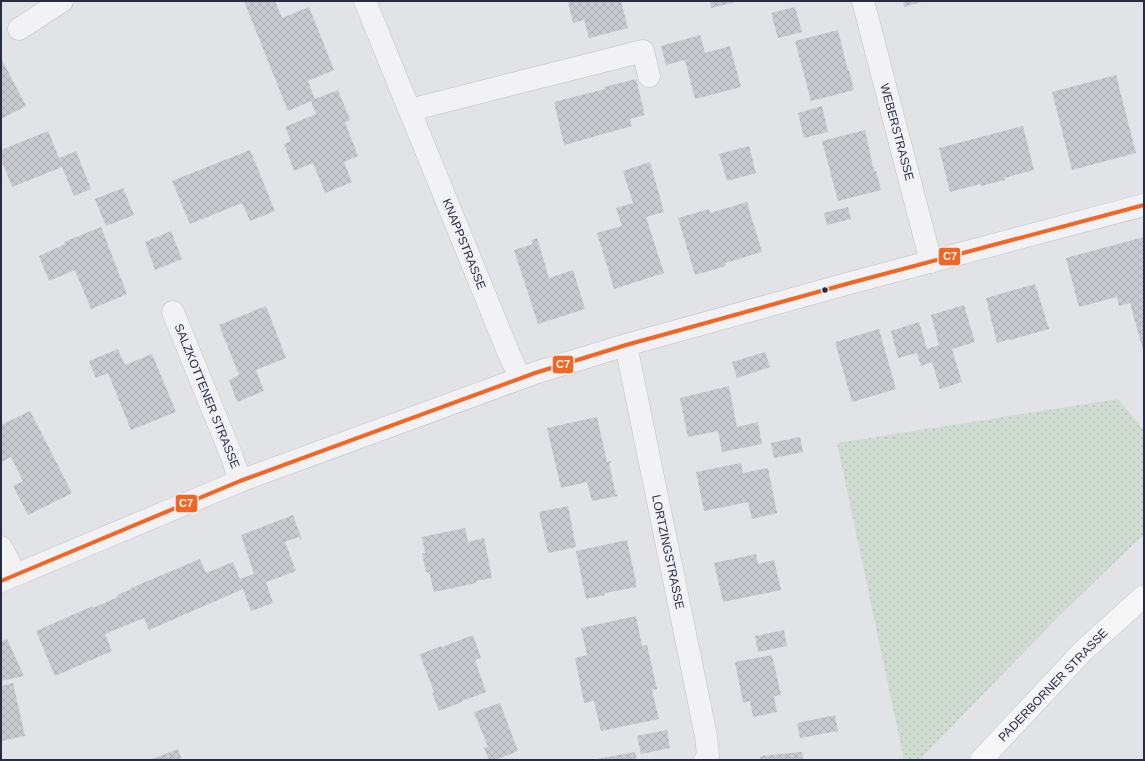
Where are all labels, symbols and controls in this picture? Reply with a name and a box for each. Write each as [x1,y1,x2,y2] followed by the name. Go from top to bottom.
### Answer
[877,82,917,182] street label: WEBERSTRASSE
[439,197,489,291] street label: KNAPPSTRASSE
[938,247,961,266] line badge: C7
[943,250,957,262] text: C7
[820,285,830,295] unlabelled marker
[172,322,242,470] street label: SALZKOTTENER STRASSE
[552,355,574,374] line badge: C7
[556,358,570,370] text: C7
[175,494,198,513] line badge: C7
[649,494,687,610] street label: LORTZINGSTRASSE
[179,497,193,509] text: C7
[995,626,1111,744] street label: PADERBORNER STRASSE

